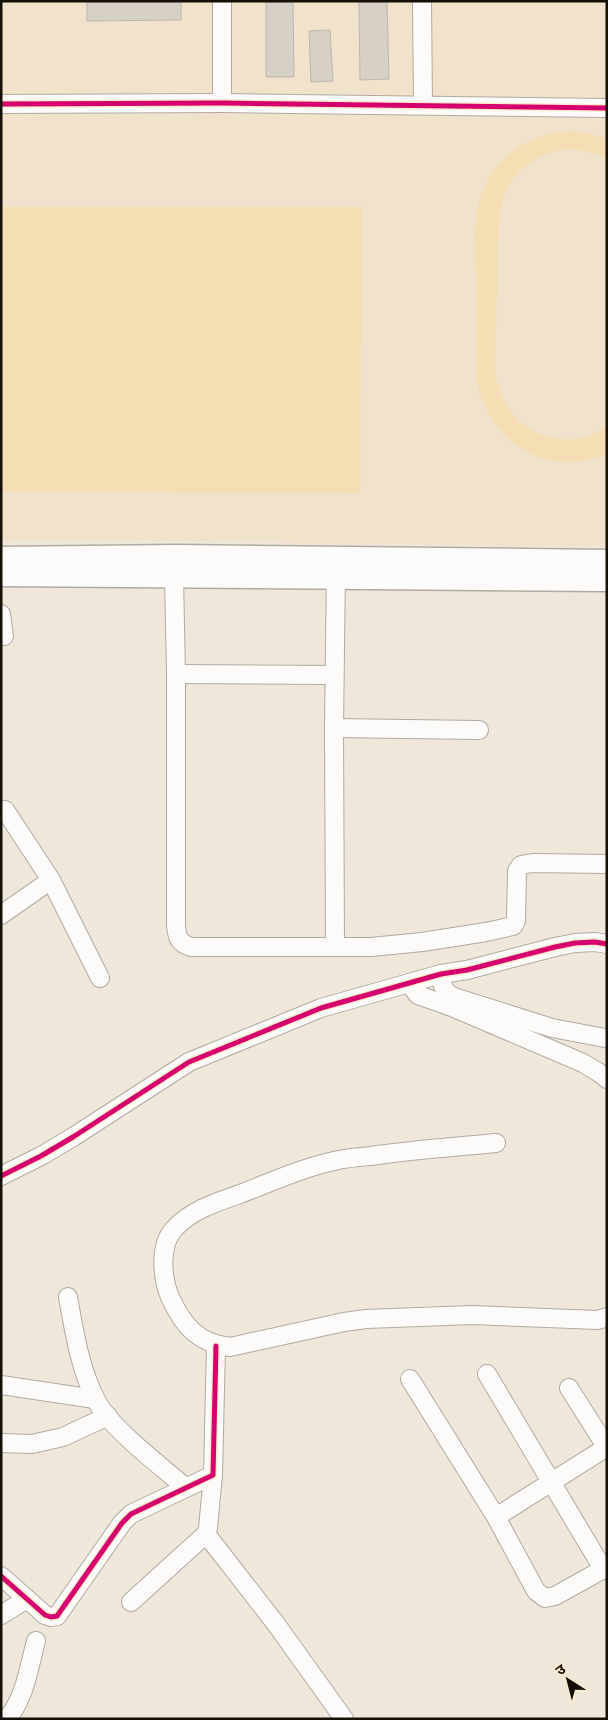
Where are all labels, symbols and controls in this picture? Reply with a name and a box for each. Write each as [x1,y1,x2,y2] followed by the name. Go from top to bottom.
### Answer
[543,1655,593,1705] north arrow
[552,1660,570,1679] text: उ

